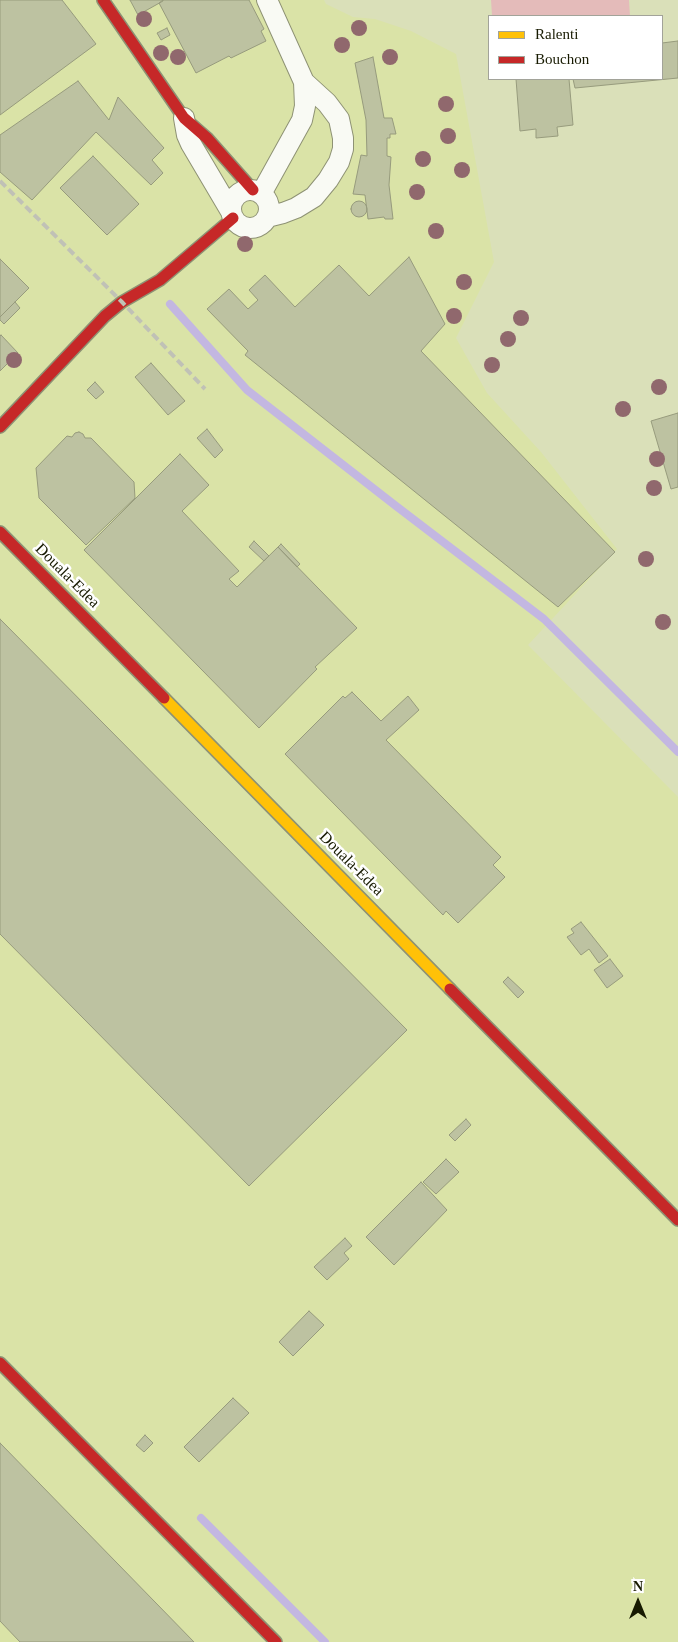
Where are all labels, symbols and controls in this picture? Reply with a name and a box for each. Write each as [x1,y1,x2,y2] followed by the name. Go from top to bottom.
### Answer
[488,15,663,80] legend
[535,26,578,42] text: Ralenti
[535,51,589,67] text: Bouchon
[31,540,103,612] street label: Douala-Edea
[315,828,387,900] street label: Douala-Edea
[613,1577,663,1627] north arrow
[633,1579,643,1594] text: N

